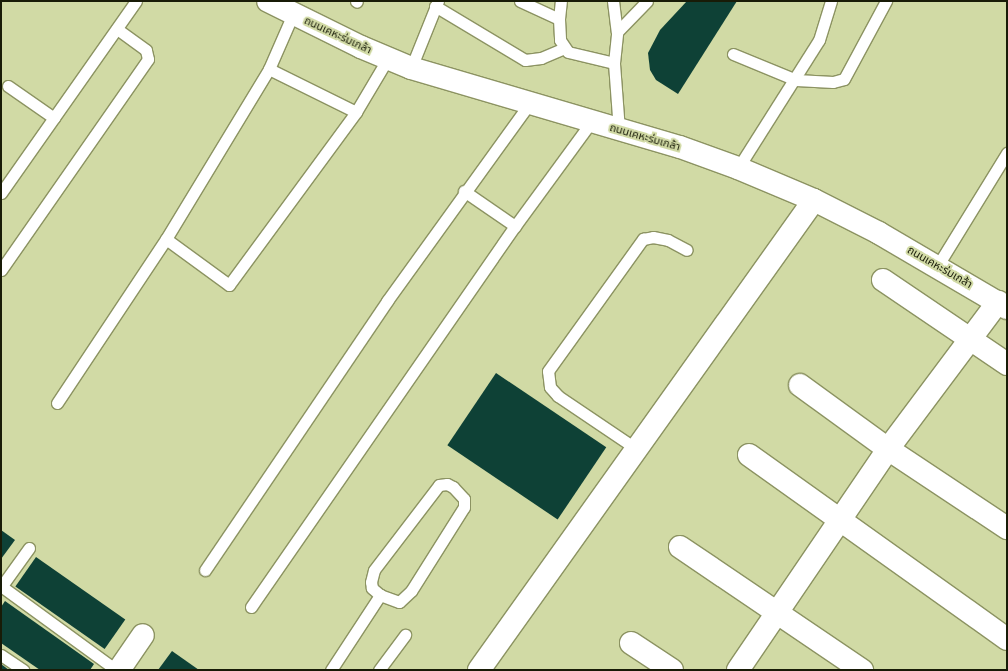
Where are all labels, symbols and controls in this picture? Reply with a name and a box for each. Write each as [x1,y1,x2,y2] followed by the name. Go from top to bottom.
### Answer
[302,14,374,56] street label: ถนนเคหะร่มเกล้า
[608,121,682,153] street label: ถนนเคหะร่มเกล้า
[905,243,975,291] street label: ถนนเคหะร่มเกล้า

